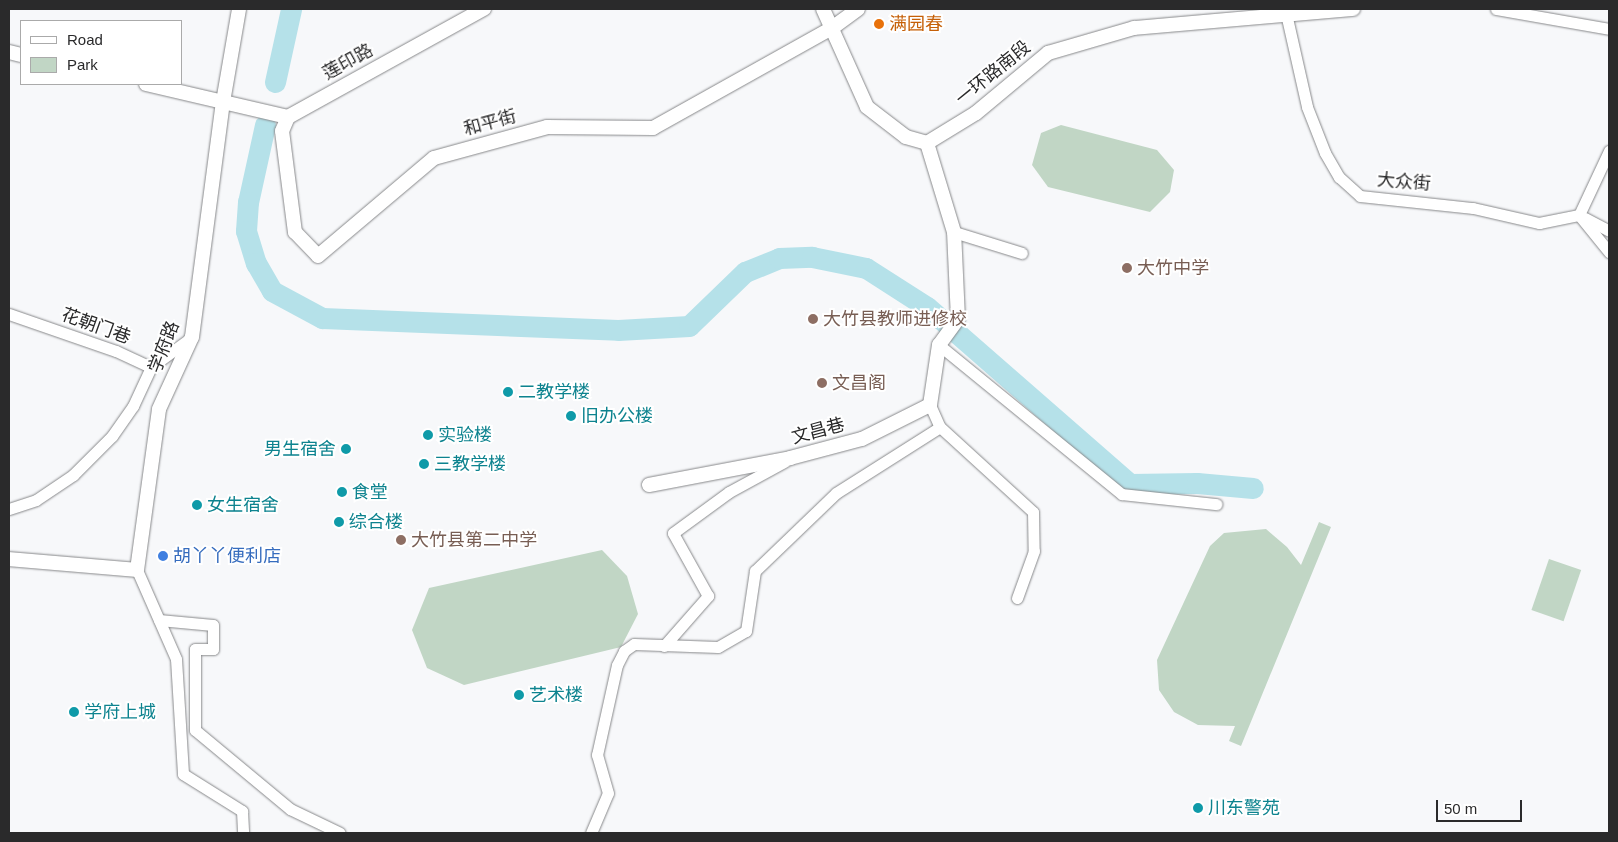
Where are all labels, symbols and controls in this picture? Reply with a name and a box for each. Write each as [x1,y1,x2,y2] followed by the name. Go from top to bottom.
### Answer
[889,13,943,35] place label: 满园春
[873,18,885,30] marker: 满园春
[20,20,182,85] legend
[67,31,103,48] text: Road
[951,36,1035,110] street label: 一环路南段
[319,39,377,85] street label: 莲印路
[67,56,98,73] text: Park
[461,106,519,140] street label: 和平街
[1376,169,1432,195] street label: 大众街
[1137,257,1209,279] place label: 大竹中学
[1121,262,1133,274] marker: 大竹中学
[58,304,134,348] street label: 花朝门巷
[823,308,967,330] place label: 大竹县教师进修校
[807,313,819,325] marker: 大竹县教师进修校
[144,318,184,376] street label: 学府路
[832,372,886,394] place label: 文昌阁
[816,377,828,389] marker: 文昌阁
[518,381,590,403] place label: 二教学楼
[502,386,514,398] marker: 二教学楼
[581,405,653,427] place label: 旧办公楼
[565,410,577,422] marker: 旧办公楼
[789,414,847,448] street label: 文昌巷
[438,424,492,446] place label: 实验楼
[422,429,434,441] marker: 实验楼
[264,438,336,460] place label: 男生宿舍
[340,443,352,455] marker: 男生宿舍
[434,453,506,475] place label: 三教学楼
[418,458,430,470] marker: 三教学楼
[352,481,388,503] place label: 食堂
[336,486,348,498] marker: 食堂
[207,494,279,516] place label: 女生宿舍
[191,499,203,511] marker: 女生宿舍
[349,511,403,533] place label: 综合楼
[333,516,345,528] marker: 综合楼
[411,529,537,551] place label: 大竹县第二中学
[395,534,407,546] marker: 大竹县第二中学
[173,545,281,567] place label: 胡丫丫便利店
[157,550,169,562] marker: 胡丫丫便利店
[529,684,583,706] place label: 艺术楼
[513,689,525,701] marker: 艺术楼
[84,701,156,723] place label: 学府上城
[68,706,80,718] marker: 学府上城
[1438,790,1524,822] scale bar
[1208,797,1280,819] place label: 川东警苑
[1444,800,1477,817] text: 50 m
[1192,802,1204,814] marker: 川东警苑

